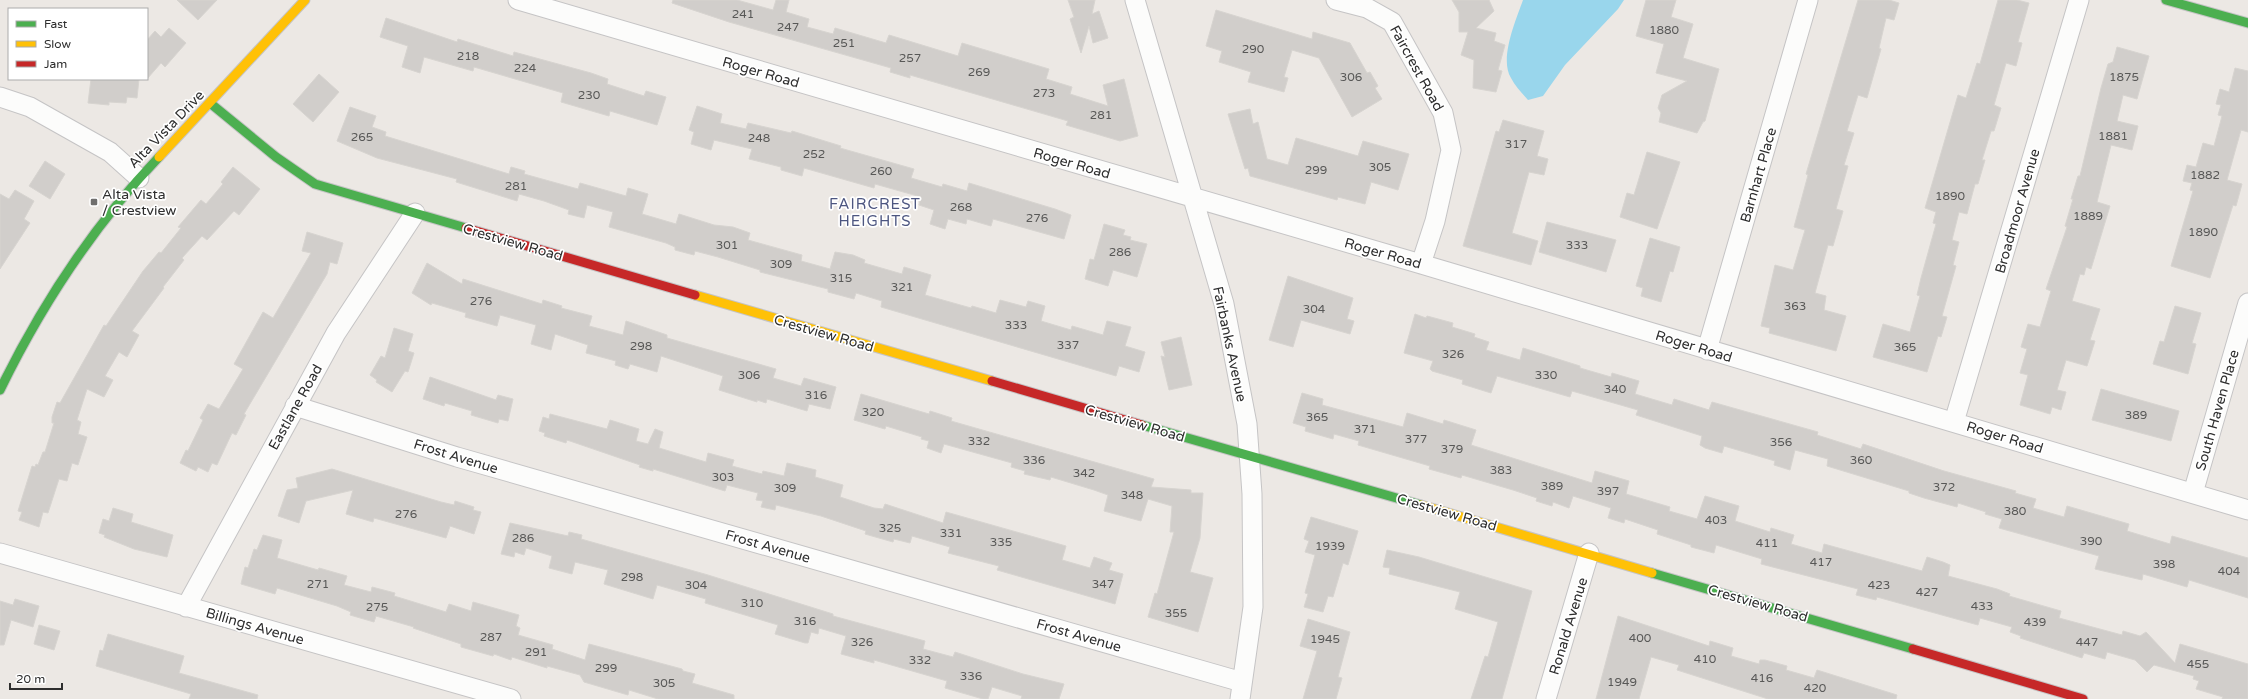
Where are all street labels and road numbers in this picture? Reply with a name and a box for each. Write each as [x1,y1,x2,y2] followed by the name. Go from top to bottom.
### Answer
[1386,22,1447,114] street label: Faircrest Road
[720,53,801,92] street label: Roger Road
[125,87,208,172] street label: Alta Vista Drive
[1737,126,1780,225] street label: Barnhart Place
[1031,144,1112,183] street label: Roger Road
[1992,147,2043,275] street label: Broadmoor Avenue
[461,220,565,265] street label: Crestview Road
[1342,234,1423,273] street label: Roger Road
[1209,285,1250,403] street label: Fairbanks Avenue
[772,311,876,356] street label: Crestview Road
[1653,327,1734,366] street label: Roger Road
[2192,348,2243,473] street label: South Haven Place
[265,361,326,453] street label: Eastlane Road
[1083,401,1187,446] street label: Crestview Road
[1964,418,2045,457] street label: Roger Road
[412,436,500,477] street label: Frost Avenue
[1395,490,1499,535] street label: Crestview Road
[723,526,812,567] street label: Frost Avenue
[1546,575,1591,677] street label: Ronald Avenue
[1706,581,1810,626] street label: Crestview Road
[204,604,306,649] street label: Billings Avenue
[1034,615,1123,656] street label: Frost Avenue

